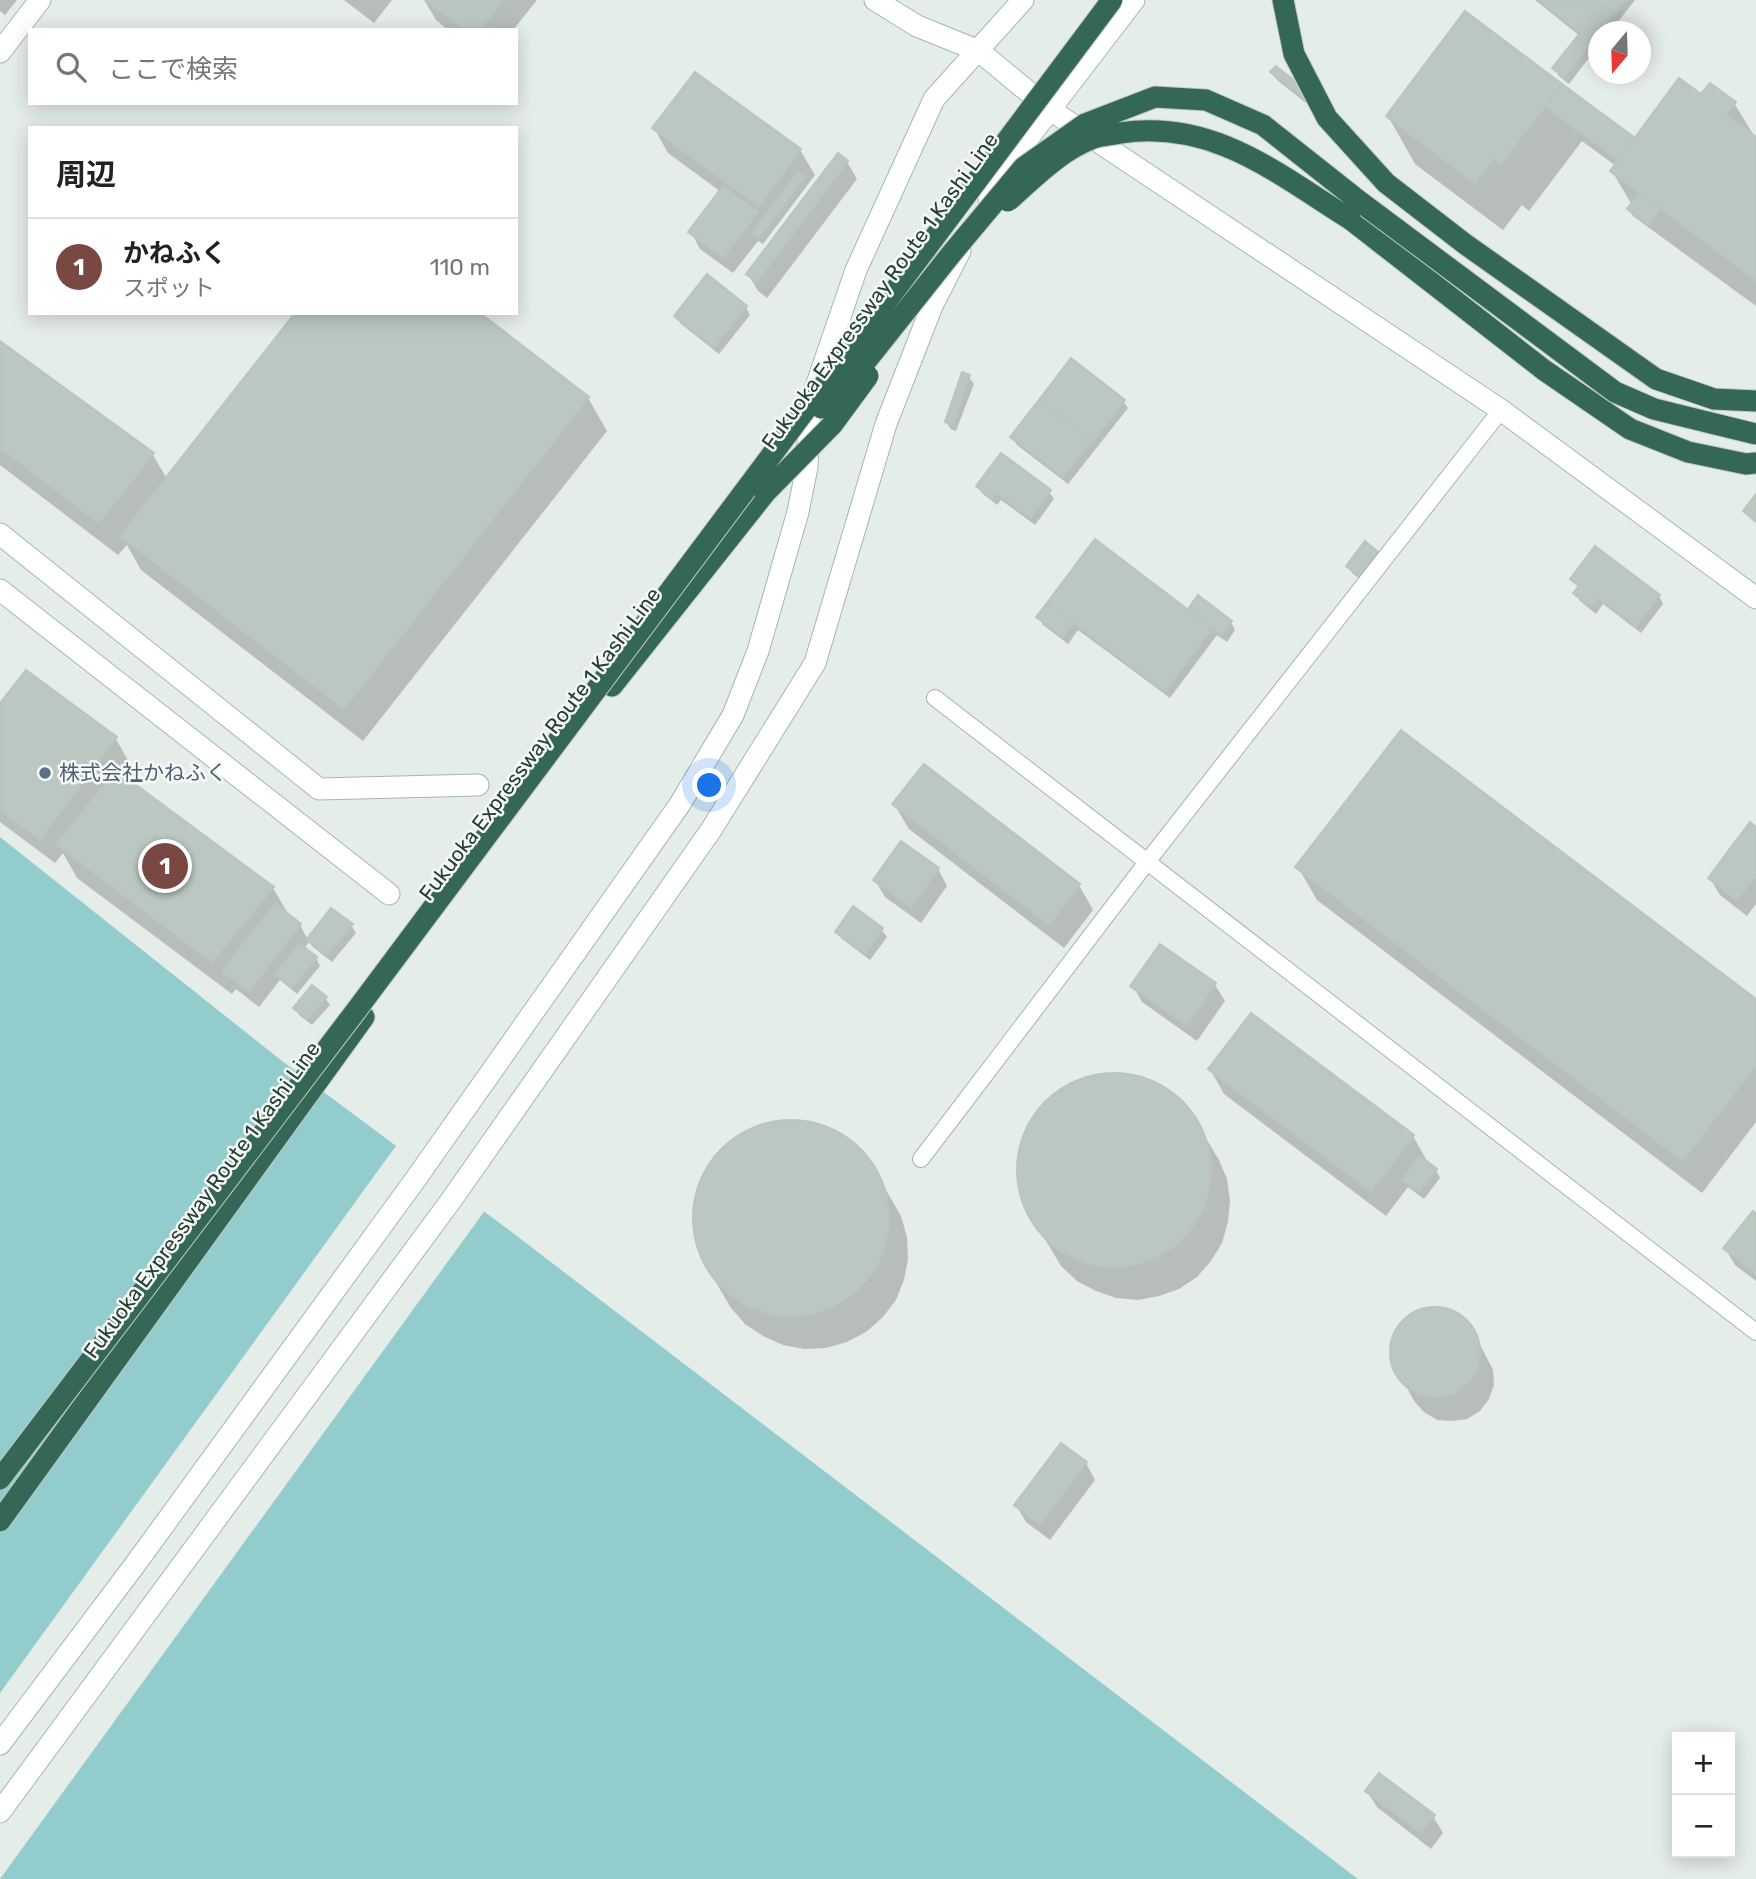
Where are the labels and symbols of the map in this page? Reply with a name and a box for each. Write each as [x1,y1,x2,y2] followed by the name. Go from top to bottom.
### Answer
[1588,21,1651,84] north arrow
[756,127,1003,454] street label: Fukuoka Expressway Route 1 Kashi Line
[414,582,666,905] street label: Fukuoka Expressway Route 1 Kashi Line
[59,760,227,785] place label: 株式会社かねふく
[37,765,53,781] marker: 株式会社かねふく
[692,768,726,802] your location
[142,840,188,892] pin: 1
[78,1036,325,1363] street label: Fukuoka Expressway Route 1 Kashi Line

